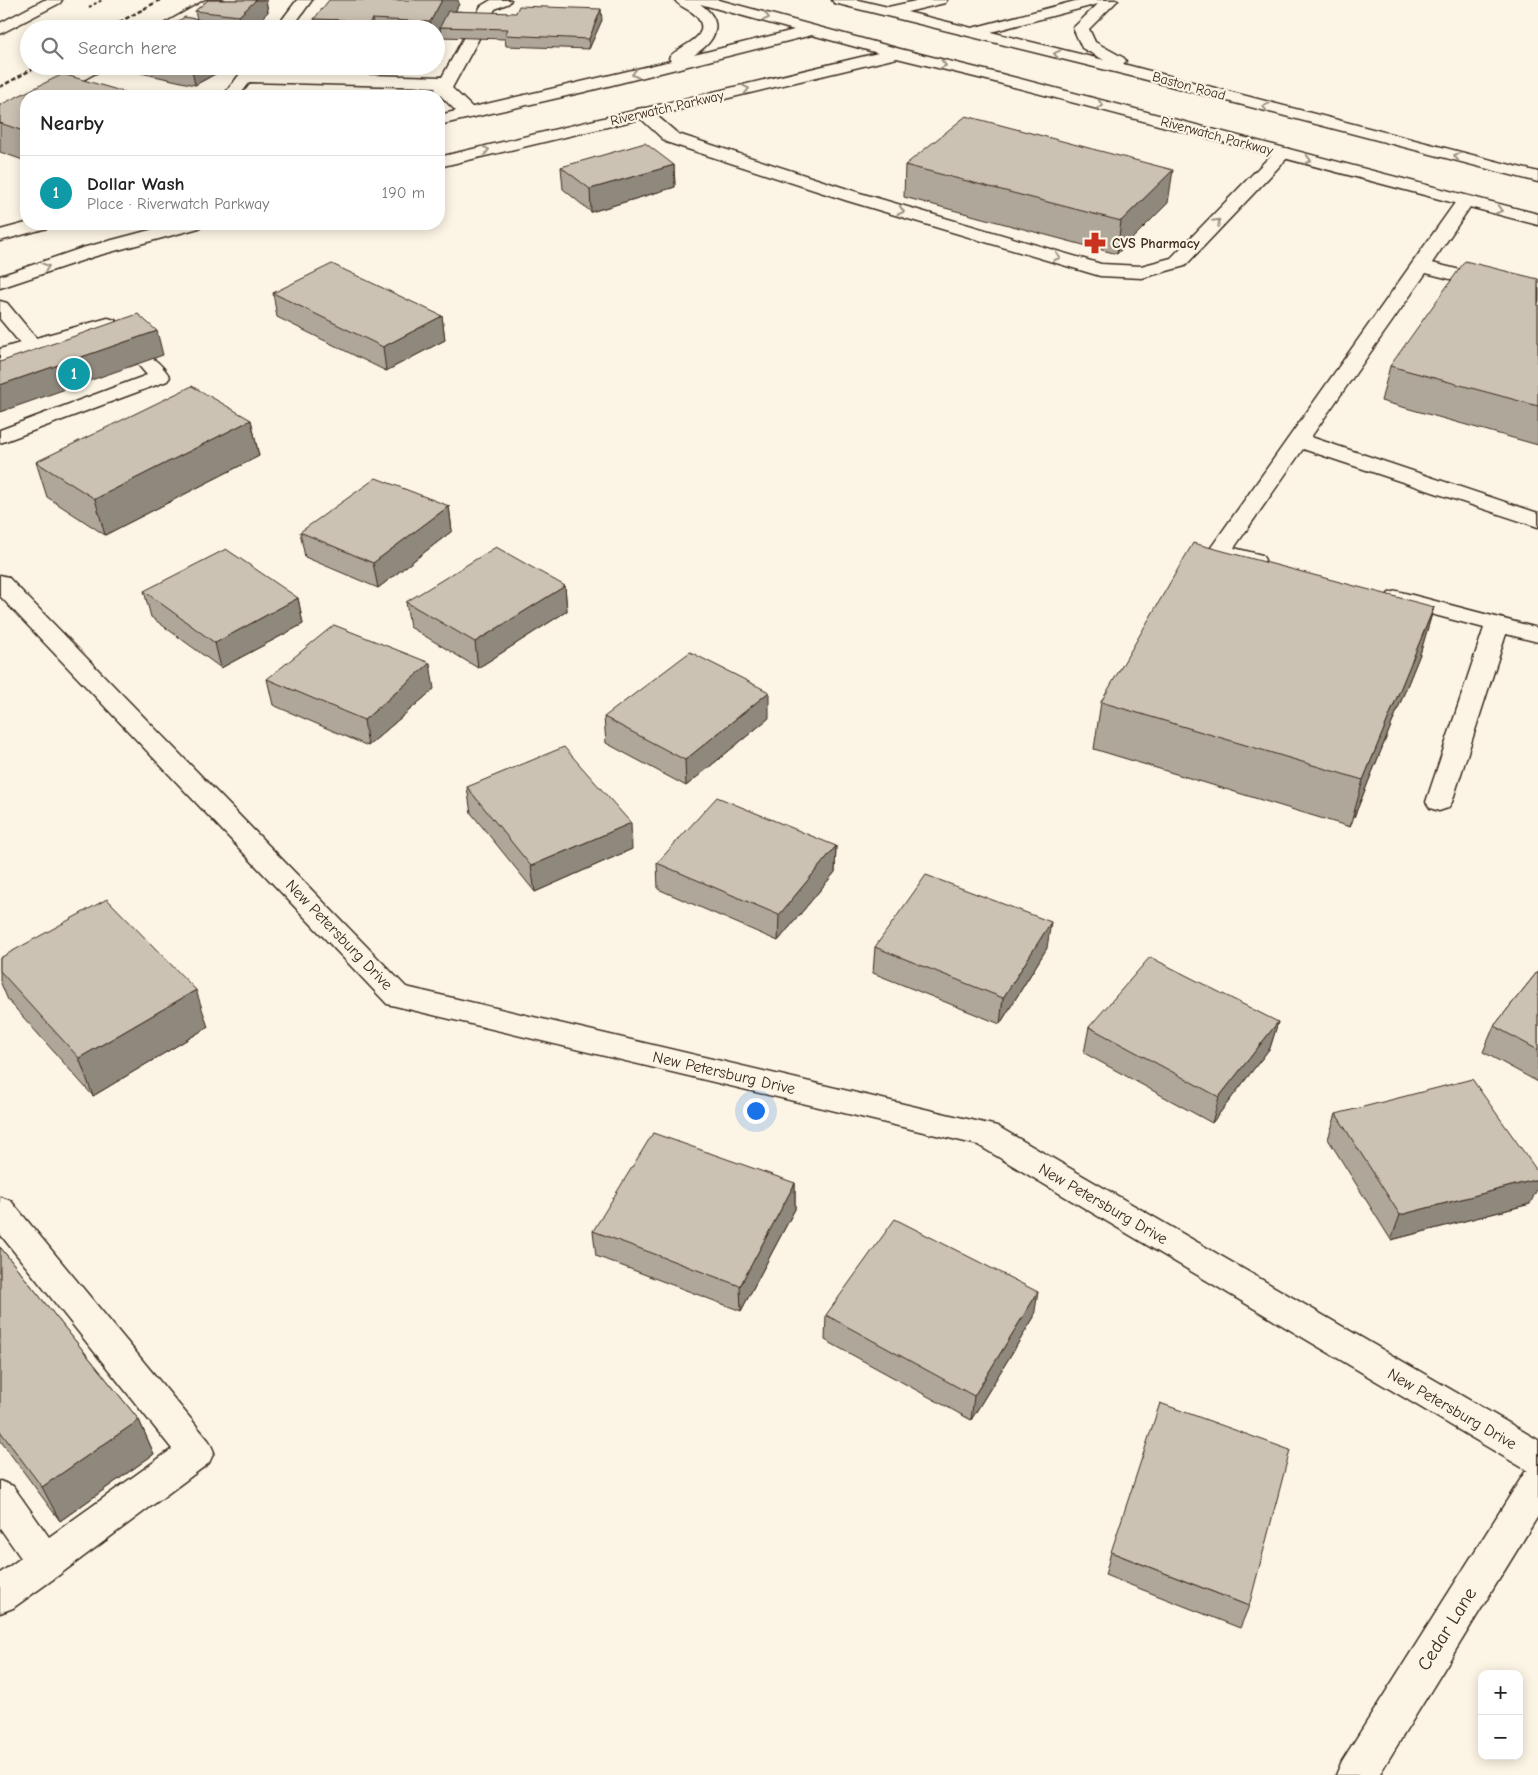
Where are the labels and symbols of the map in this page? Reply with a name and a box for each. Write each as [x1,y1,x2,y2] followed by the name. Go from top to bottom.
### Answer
[761,12,769,22] one-way arrow
[1053,49,1062,60] one-way arrow
[939,59,948,70] one-way arrow
[631,68,640,79] one-way arrow
[1150,68,1228,104] street label: Baston Road
[742,84,751,95] one-way arrow
[609,87,726,129] street label: Riverwatch Parkway
[1096,99,1105,110] one-way arrow
[1262,102,1270,112] one-way arrow
[1159,113,1276,159] street label: Riverwatch Parkway
[482,146,490,156] one-way arrow
[1452,151,1461,162] one-way arrow
[1304,154,1313,165] one-way arrow
[1495,204,1504,215] one-way arrow
[896,205,904,215] one-way arrow
[1211,219,1220,228] one-way arrow
[1082,230,1108,256] pharmacy icon: CVS Pharmacy
[1112,235,1200,252] place label: CVS Pharmacy
[1052,251,1060,261] one-way arrow
[42,262,50,272] one-way arrow
[58,355,90,393] pin: 1
[282,876,396,994] street label: New Petersburg Drive
[651,1048,797,1098] street label: New Petersburg Drive
[743,1098,769,1124] your location
[1035,1160,1171,1248] street label: New Petersburg Drive
[1384,1365,1520,1453] street label: New Petersburg Drive
[1413,1583,1481,1675] street label: Cedar Lane

